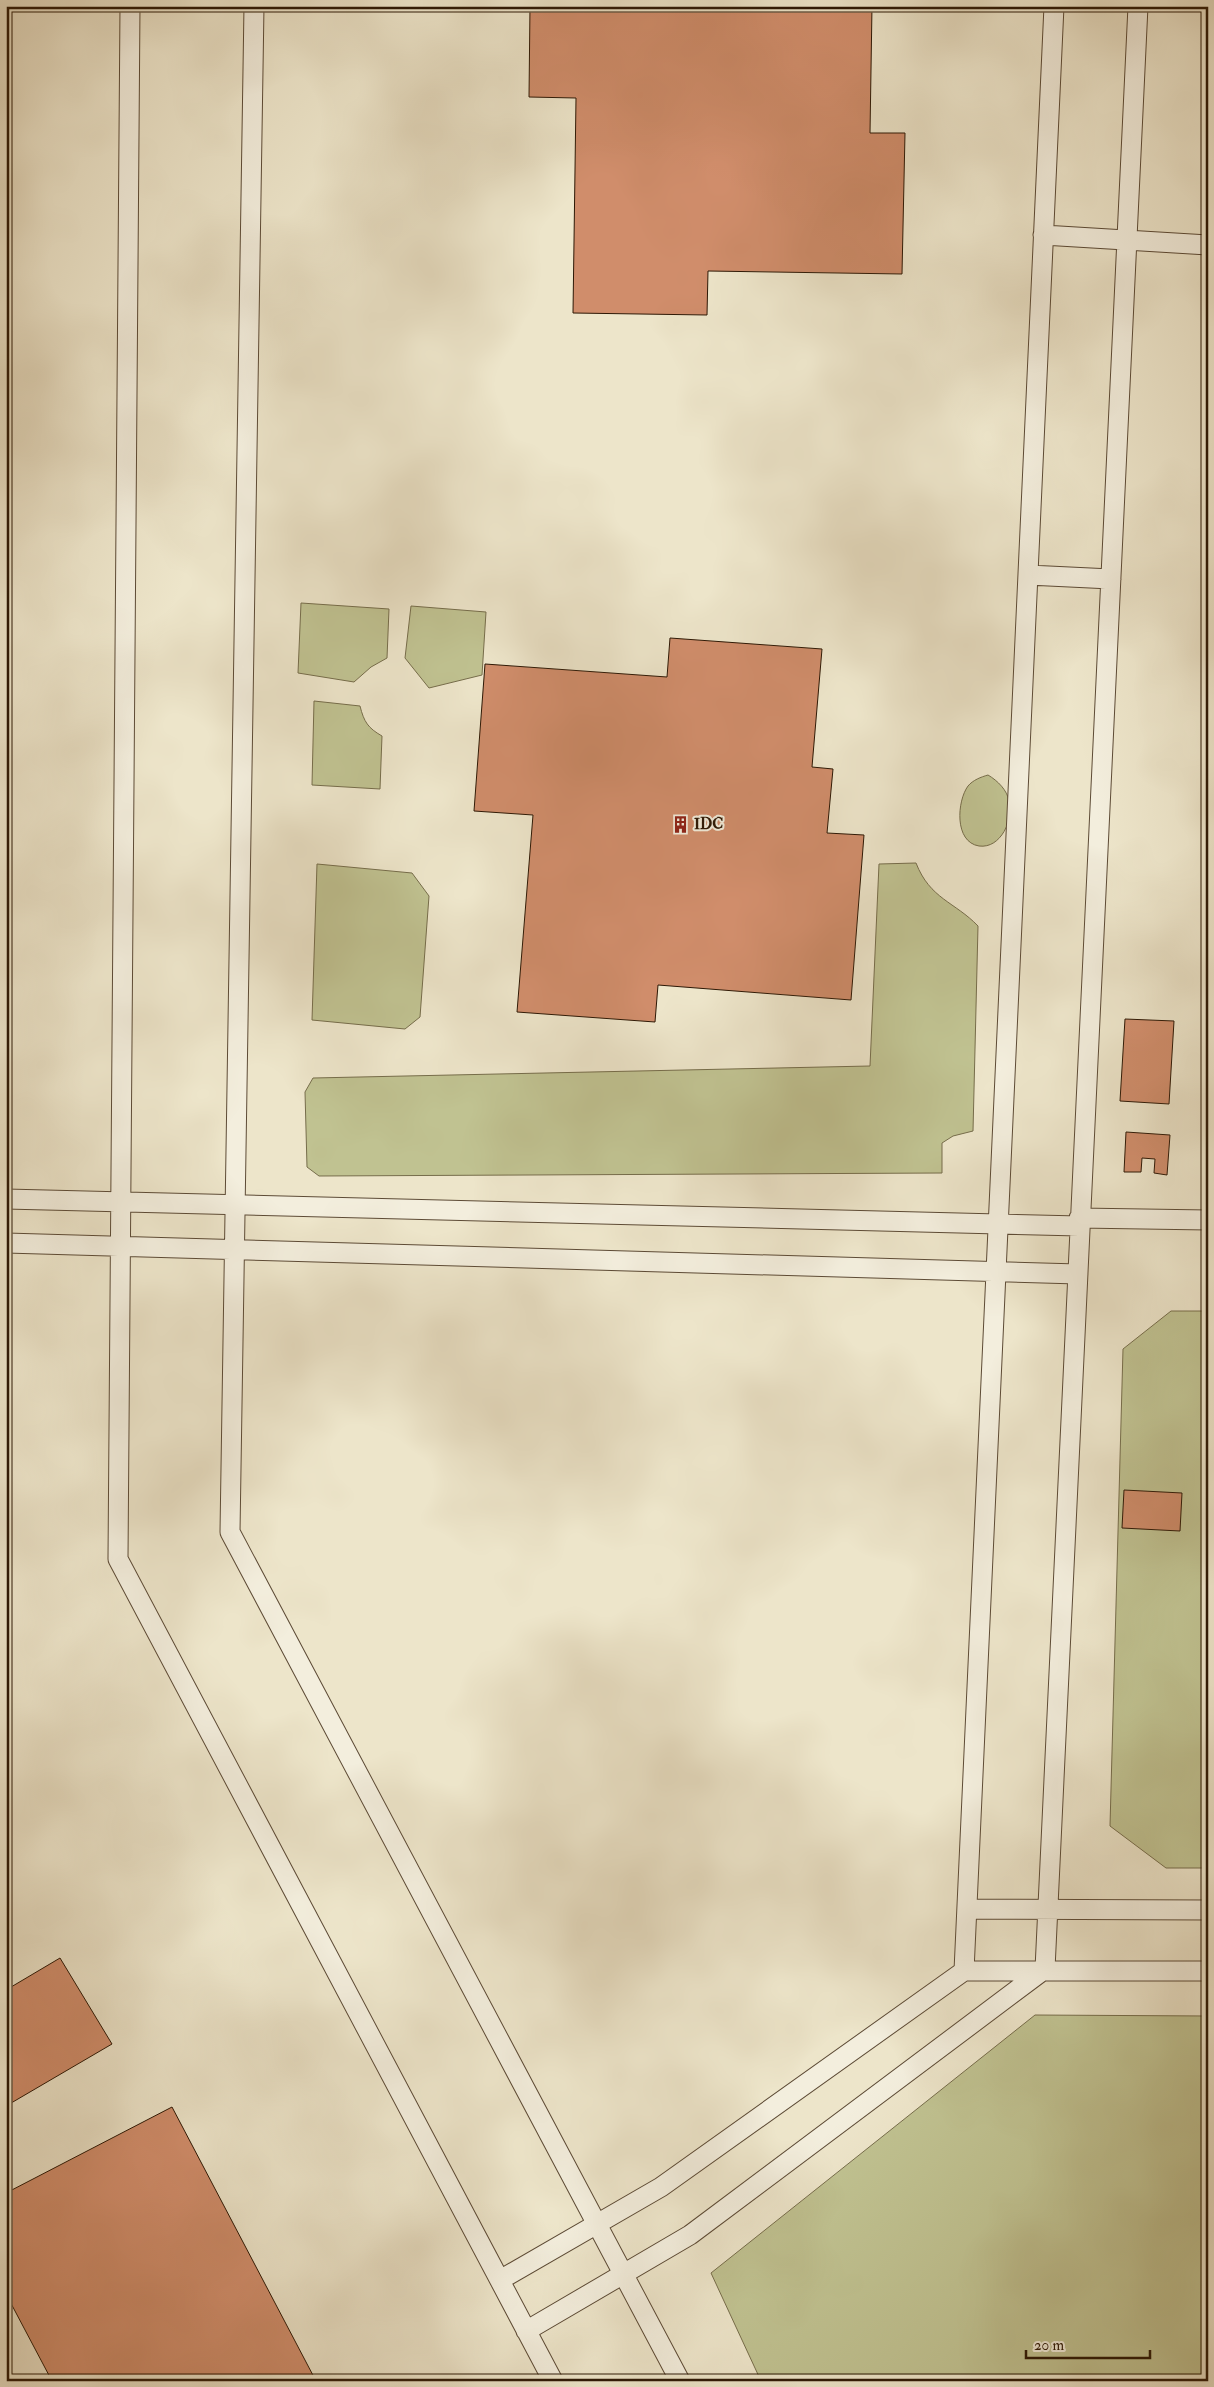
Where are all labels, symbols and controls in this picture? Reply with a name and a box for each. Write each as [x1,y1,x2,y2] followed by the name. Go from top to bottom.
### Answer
[670,814,690,834] building icon: IDC
[694,815,723,834] place label: IDC
[1026,2327,1150,2359] scale bar
[1034,2336,1064,2355] text: 20 m

